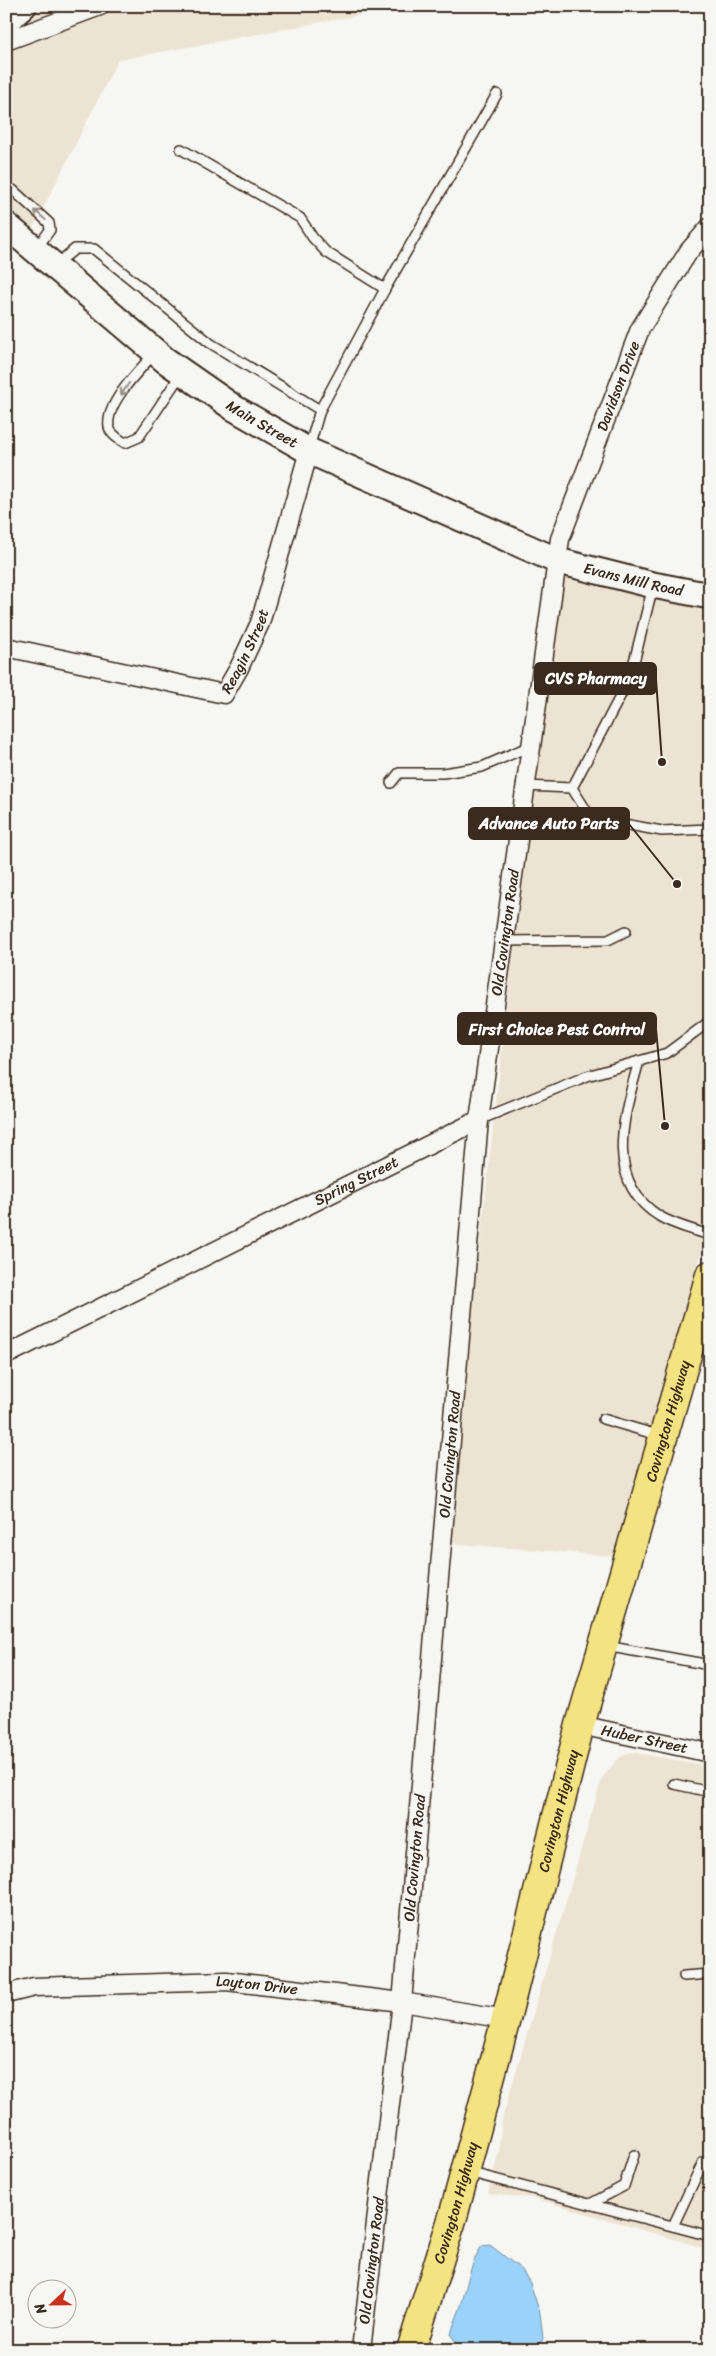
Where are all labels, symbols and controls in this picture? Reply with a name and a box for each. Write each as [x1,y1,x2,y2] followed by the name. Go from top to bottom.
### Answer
[33,209,46,220] one-way arrow
[589,337,647,435] street label: Davidson Drive
[120,382,130,396] one-way arrow
[220,393,303,455] street label: Main Street
[581,555,687,604] street label: Evans Mill Road
[214,605,277,699] street label: Reagin Street
[535,663,656,694] callout: CVS Pharmacy
[544,664,647,693] text: CVS Pharmacy
[469,808,629,839] callout: Advance Auto Parts
[478,809,620,838] text: Advance Auto Parts
[483,867,527,997] street label: Old Covington Road
[458,1013,656,1044] callout: First Choice Pest Control
[468,1015,647,1044] text: First Choice Pest Control
[309,1149,403,1213] street label: Spring Street
[638,1357,698,1485] street label: Covington Highway
[431,1389,468,1519] street label: Old Covington Road
[599,1717,691,1761] street label: Huber Street
[530,1747,586,1875] street label: Covington Highway
[396,1792,433,1922] street label: Old Covington Road
[215,1968,300,2003] street label: Layton Drive
[426,2139,486,2267] street label: Covington Highway
[351,2195,392,2325] street label: Old Covington Road
[28,2278,78,2328] north arrow
[27,2299,54,2319] text: N

